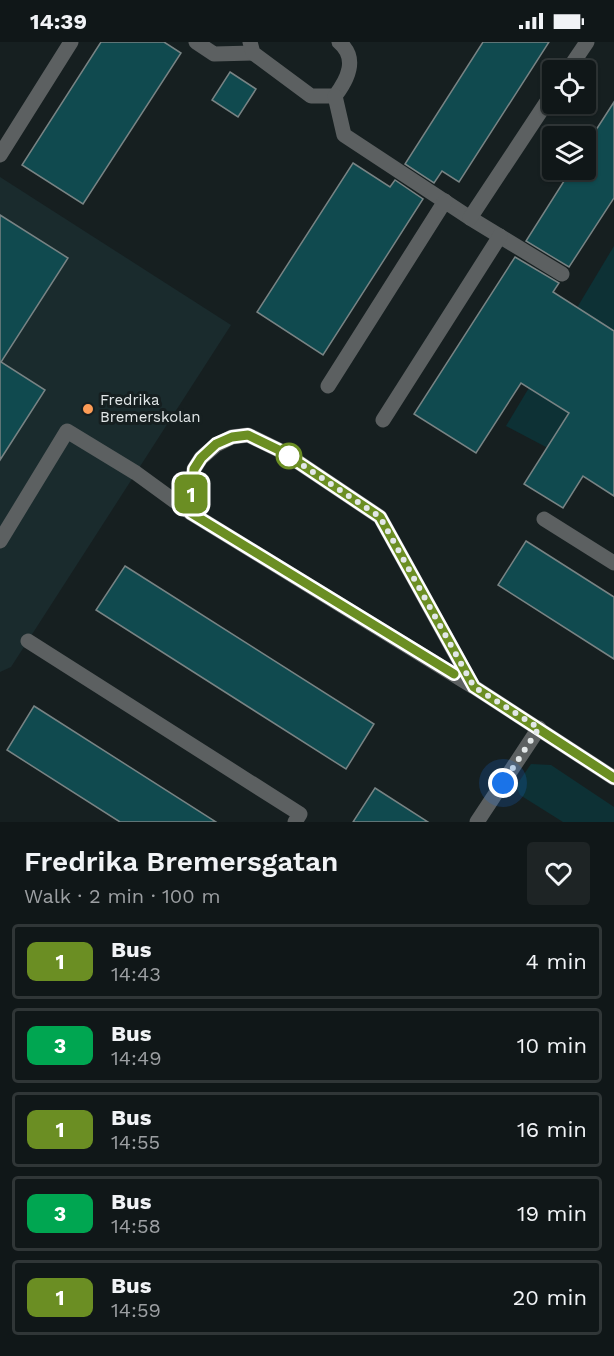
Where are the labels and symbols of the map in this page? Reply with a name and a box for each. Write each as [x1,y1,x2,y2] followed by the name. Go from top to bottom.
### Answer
[100,391,201,426] place label: Fredrika Bremerskolan
[81,402,95,416] marker: Fredrika Bremerskolan
[276,443,302,469] unlabelled marker
[172,474,210,514] line badge: 1
[488,768,518,798] your location

